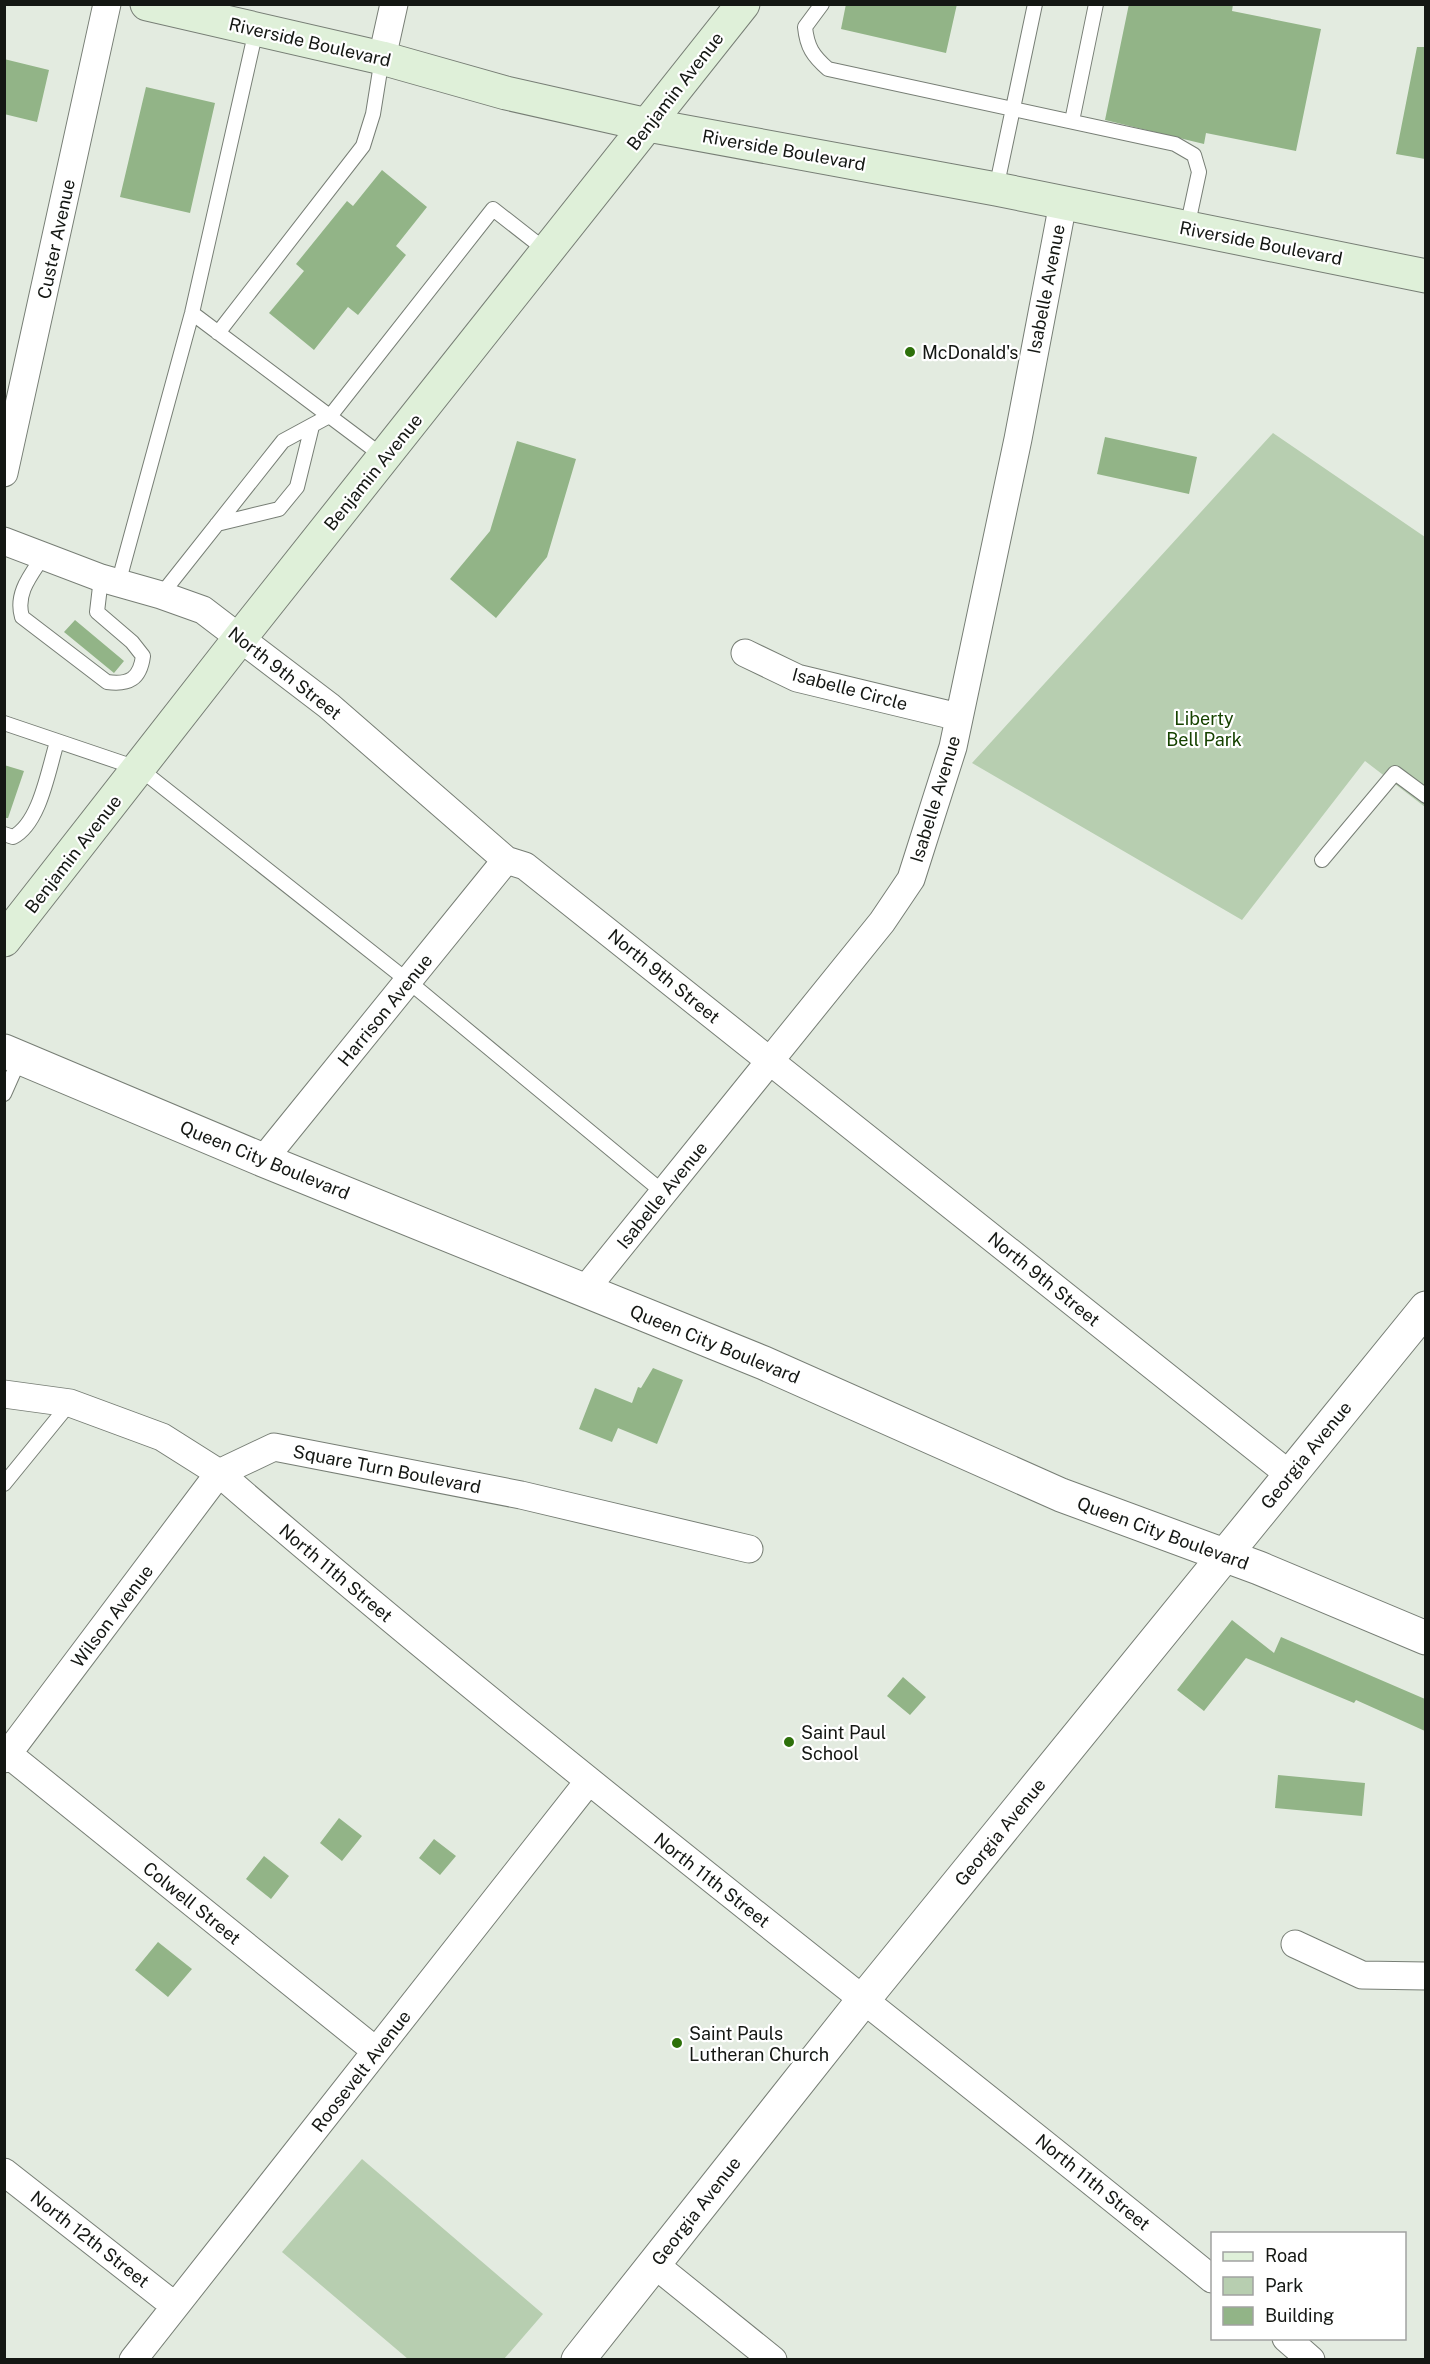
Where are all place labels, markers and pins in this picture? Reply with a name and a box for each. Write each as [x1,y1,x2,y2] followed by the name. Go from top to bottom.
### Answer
[922,342,1018,363] place label: McDonald's
[903,345,917,359] marker: McDonald's
[801,1722,886,1764] place label: Saint Paul School
[782,1735,796,1749] marker: Saint Paul School
[689,2023,829,2065] place label: Saint Pauls Lutheran Church
[670,2036,684,2050] marker: Saint Pauls Lutheran Church

